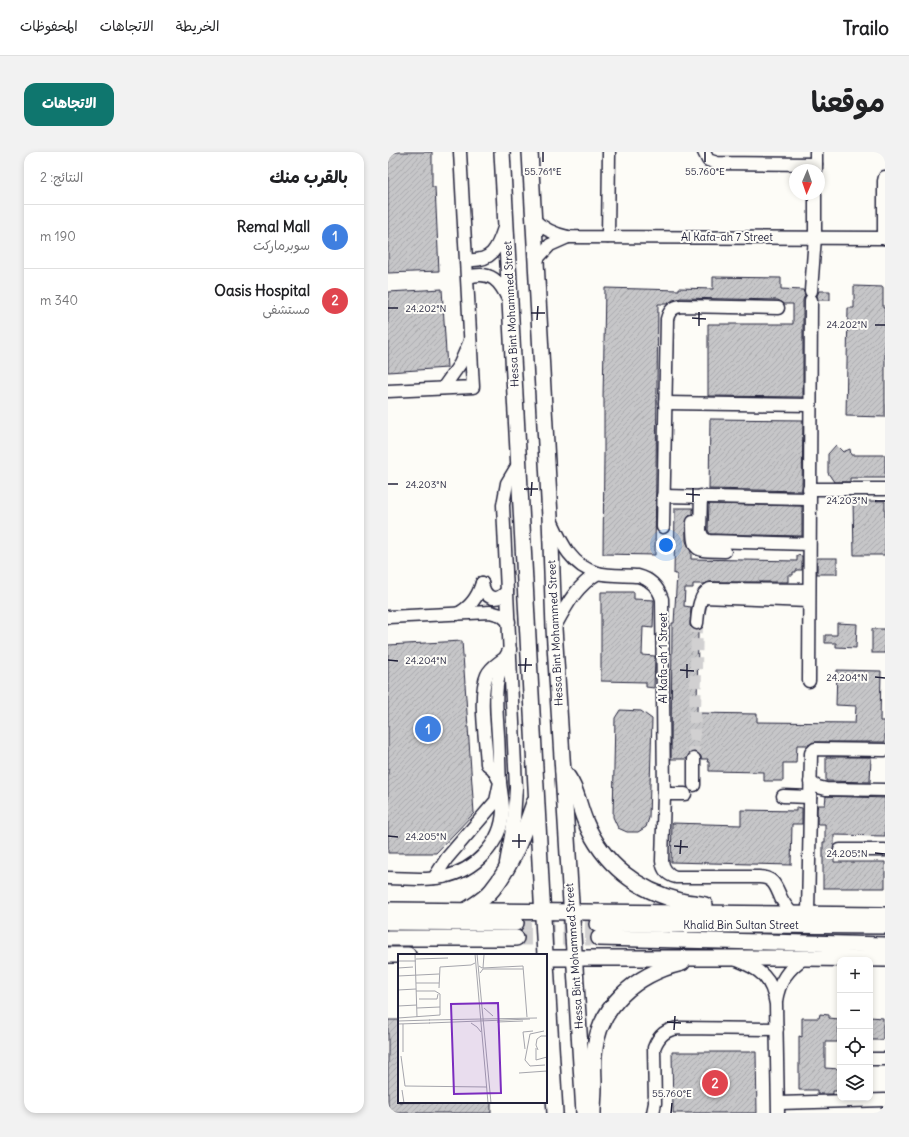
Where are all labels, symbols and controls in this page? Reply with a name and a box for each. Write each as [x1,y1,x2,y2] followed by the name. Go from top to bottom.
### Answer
[843,16,889,40] text: Trailo
[20,17,78,35] text: المحفوظات
[100,17,154,35] text: الاتجاهات
[176,17,219,35] text: الخريطة
[24,83,114,126] button: الاتجاهات
[811,84,885,120] text: موقعنا
[789,164,825,200] north arrow
[524,165,562,178] text: 55.761°E
[685,165,725,178] text: 55.760°E
[269,166,348,188] text: بالقرب منك
[40,169,83,186] text: النتائج: 2
[237,217,310,236] text: Remal Mall
[40,228,76,245] text: 190 m
[332,228,338,245] text: 1
[681,230,773,244] street label: Al Kafa-ah 7 Street
[253,237,310,254] text: سوبرماركت
[500,240,522,387] street label: Hessa Bint Mohammed Street
[214,281,310,300] text: Oasis Hospital
[40,292,78,309] text: 340 m
[331,292,339,309] text: 2
[262,301,310,318] text: مستشفى
[406,302,446,315] text: 24.202°N
[827,318,867,331] text: 24.202°N
[405,478,447,491] text: 24.203°N
[826,494,868,507] text: 24.203°N
[656,535,676,555] your location
[544,559,566,706] street label: Hessa Bint Mohammed Street
[656,612,670,704] street label: Al Kafa-ah 1 Street
[405,654,447,667] text: 24.204°N
[826,671,868,684] text: 24.204°N
[415,714,441,744] pin: 1
[405,830,447,843] text: 24.205°N
[826,847,868,860] text: 24.205°N
[562,882,586,1029] street label: Hessa Bint Mohammed Street
[683,918,799,932] street label: Khalid Bin Sultan Street
[398,954,547,1103] inset map
[837,957,873,1101] map controls
[837,957,873,993] button: +
[837,993,873,1029] button: −
[837,1029,873,1065] button: locate
[837,1065,873,1101] button: layers
[702,1068,728,1098] pin: 2
[652,1087,692,1100] text: 55.760°E

